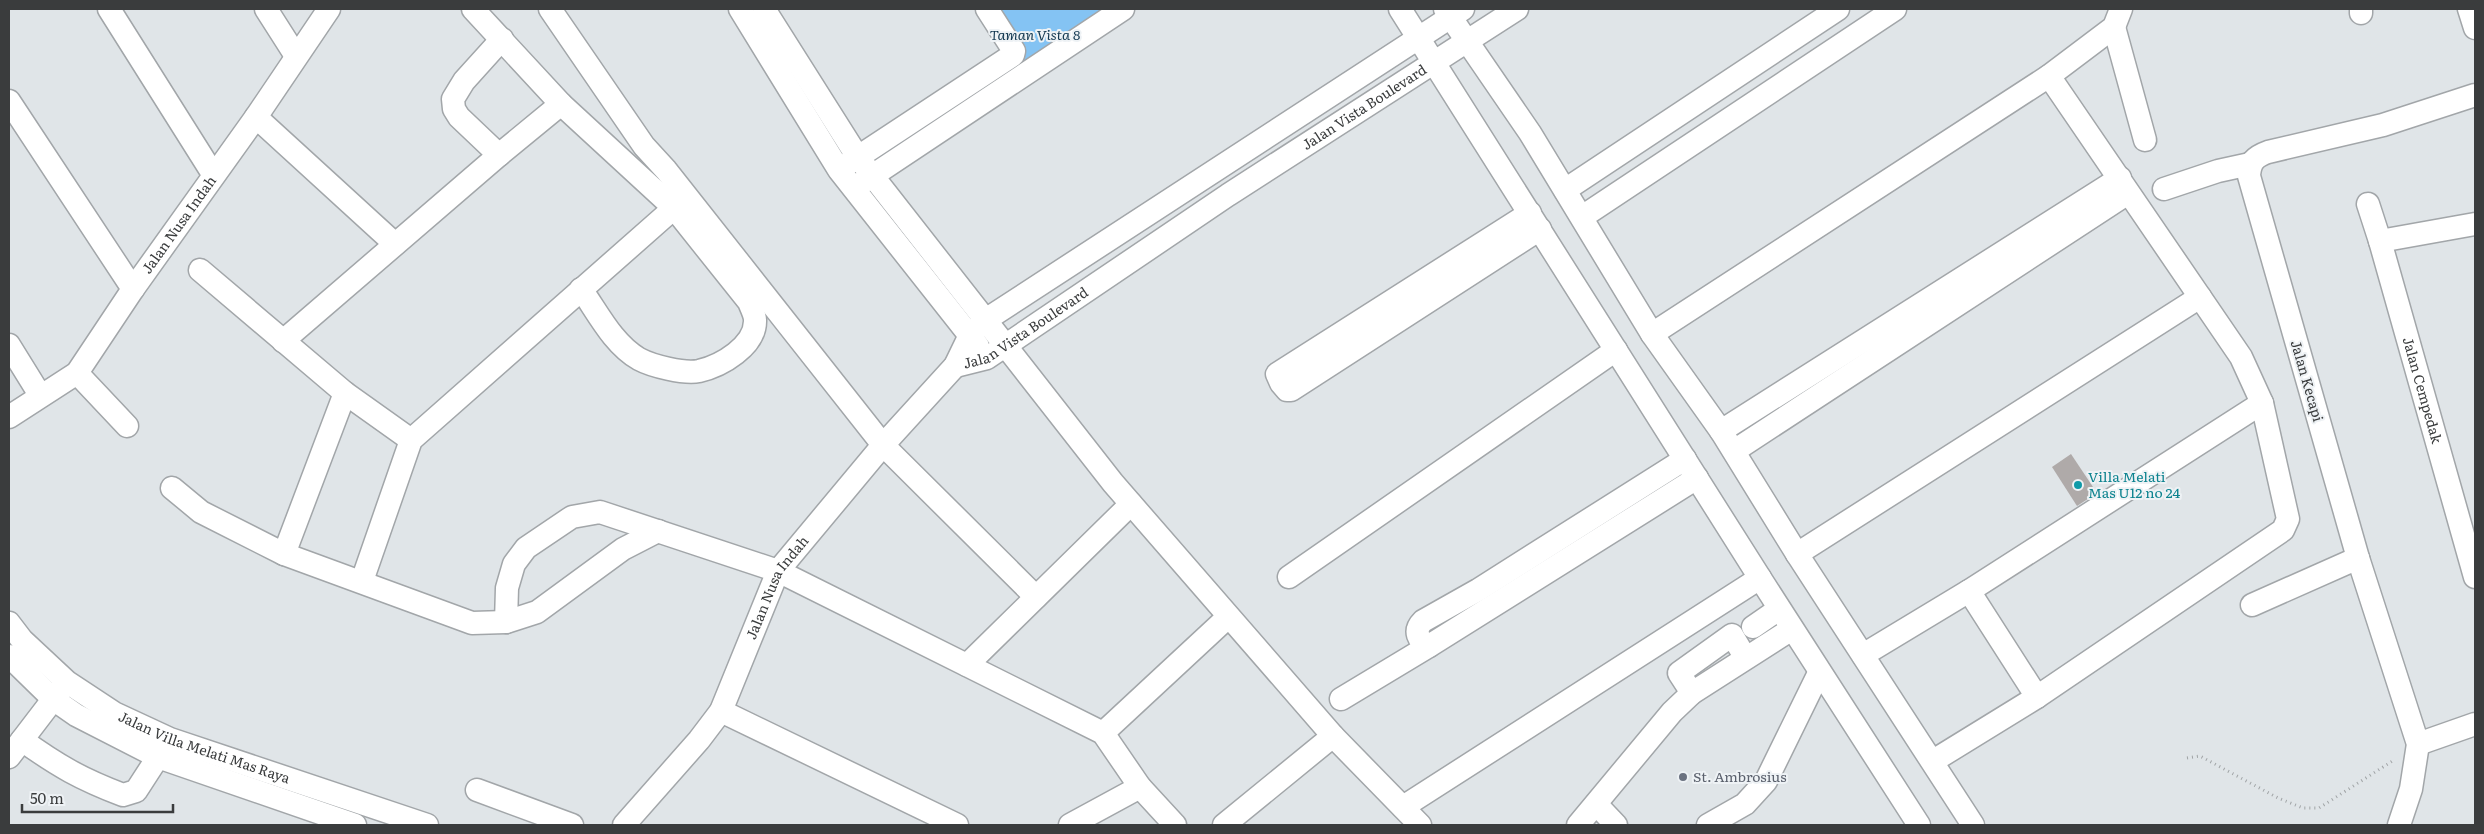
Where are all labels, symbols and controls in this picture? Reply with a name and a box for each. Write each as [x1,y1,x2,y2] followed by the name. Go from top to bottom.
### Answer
[990,24,1081,44] park label: Taman Vista 8
[1298,59,1430,154] street label: Jalan Vista Boulevard
[136,171,220,277] street label: Jalan Nusa Indah
[961,281,1092,373] street label: Jalan Vista Boulevard
[2399,334,2448,446] street label: Jalan Cempedak
[2287,338,2329,424] street label: Jalan Kecapi
[2088,466,2181,502] place label: Villa Melati Mas U12 no 24
[2072,479,2084,491] marker: Villa Melati Mas U12 no 24
[740,531,813,642] street label: Jalan Nusa Indah
[115,705,293,788] street label: Jalan Villa Melati Mas Raya
[1693,766,1787,786] place label: St. Ambrosius
[1677,771,1689,783] marker: St. Ambrosius
[22,782,174,814] scale bar
[30,786,64,809] text: 50 m

